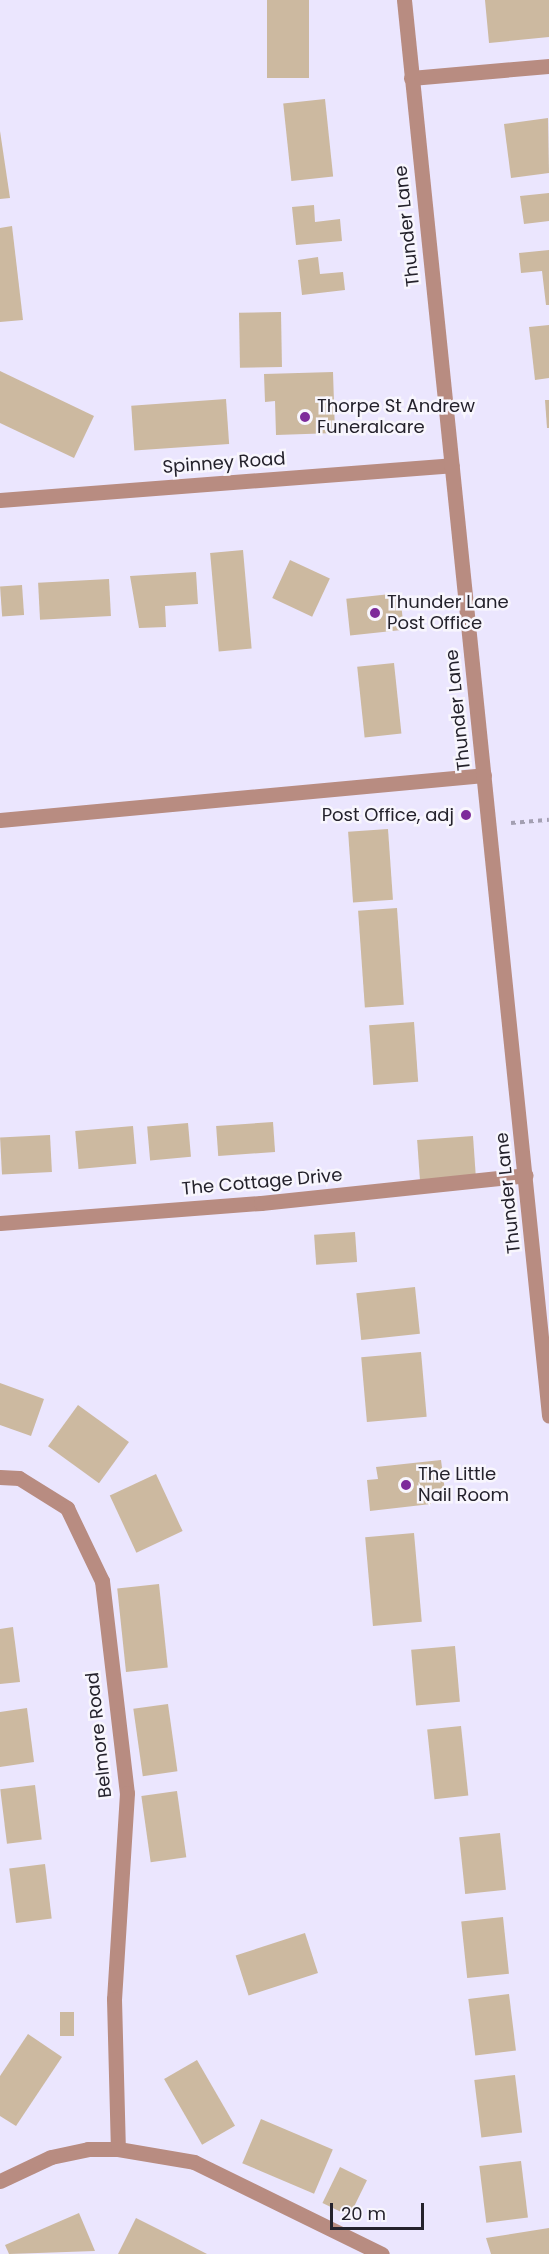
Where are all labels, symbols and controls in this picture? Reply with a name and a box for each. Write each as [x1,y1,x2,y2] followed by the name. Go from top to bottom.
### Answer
[390,164,424,288] street label: Thunder Lane
[317,396,475,438] place label: Thorpe St Andrew Funeralcare
[298,410,312,424] marker: Thorpe St Andrew Funeralcare
[162,448,286,478] street label: Spinney Road
[387,592,509,634] place label: Thunder Lane Post Office
[368,606,382,620] marker: Thunder Lane Post Office
[441,648,475,772] street label: Thunder Lane
[322,804,454,826] place label: Post Office, adj
[459,808,473,822] marker: Post Office, adj
[491,1131,525,1255] street label: Thunder Lane
[181,1164,343,1200] street label: The Cottage Drive
[418,1464,509,1506] place label: The Little Nail Room
[399,1478,413,1492] marker: The Little Nail Room
[82,1671,116,1799] street label: Belmore Road
[333,2191,428,2229] scale bar
[341,2201,386,2226] text: 20 m

